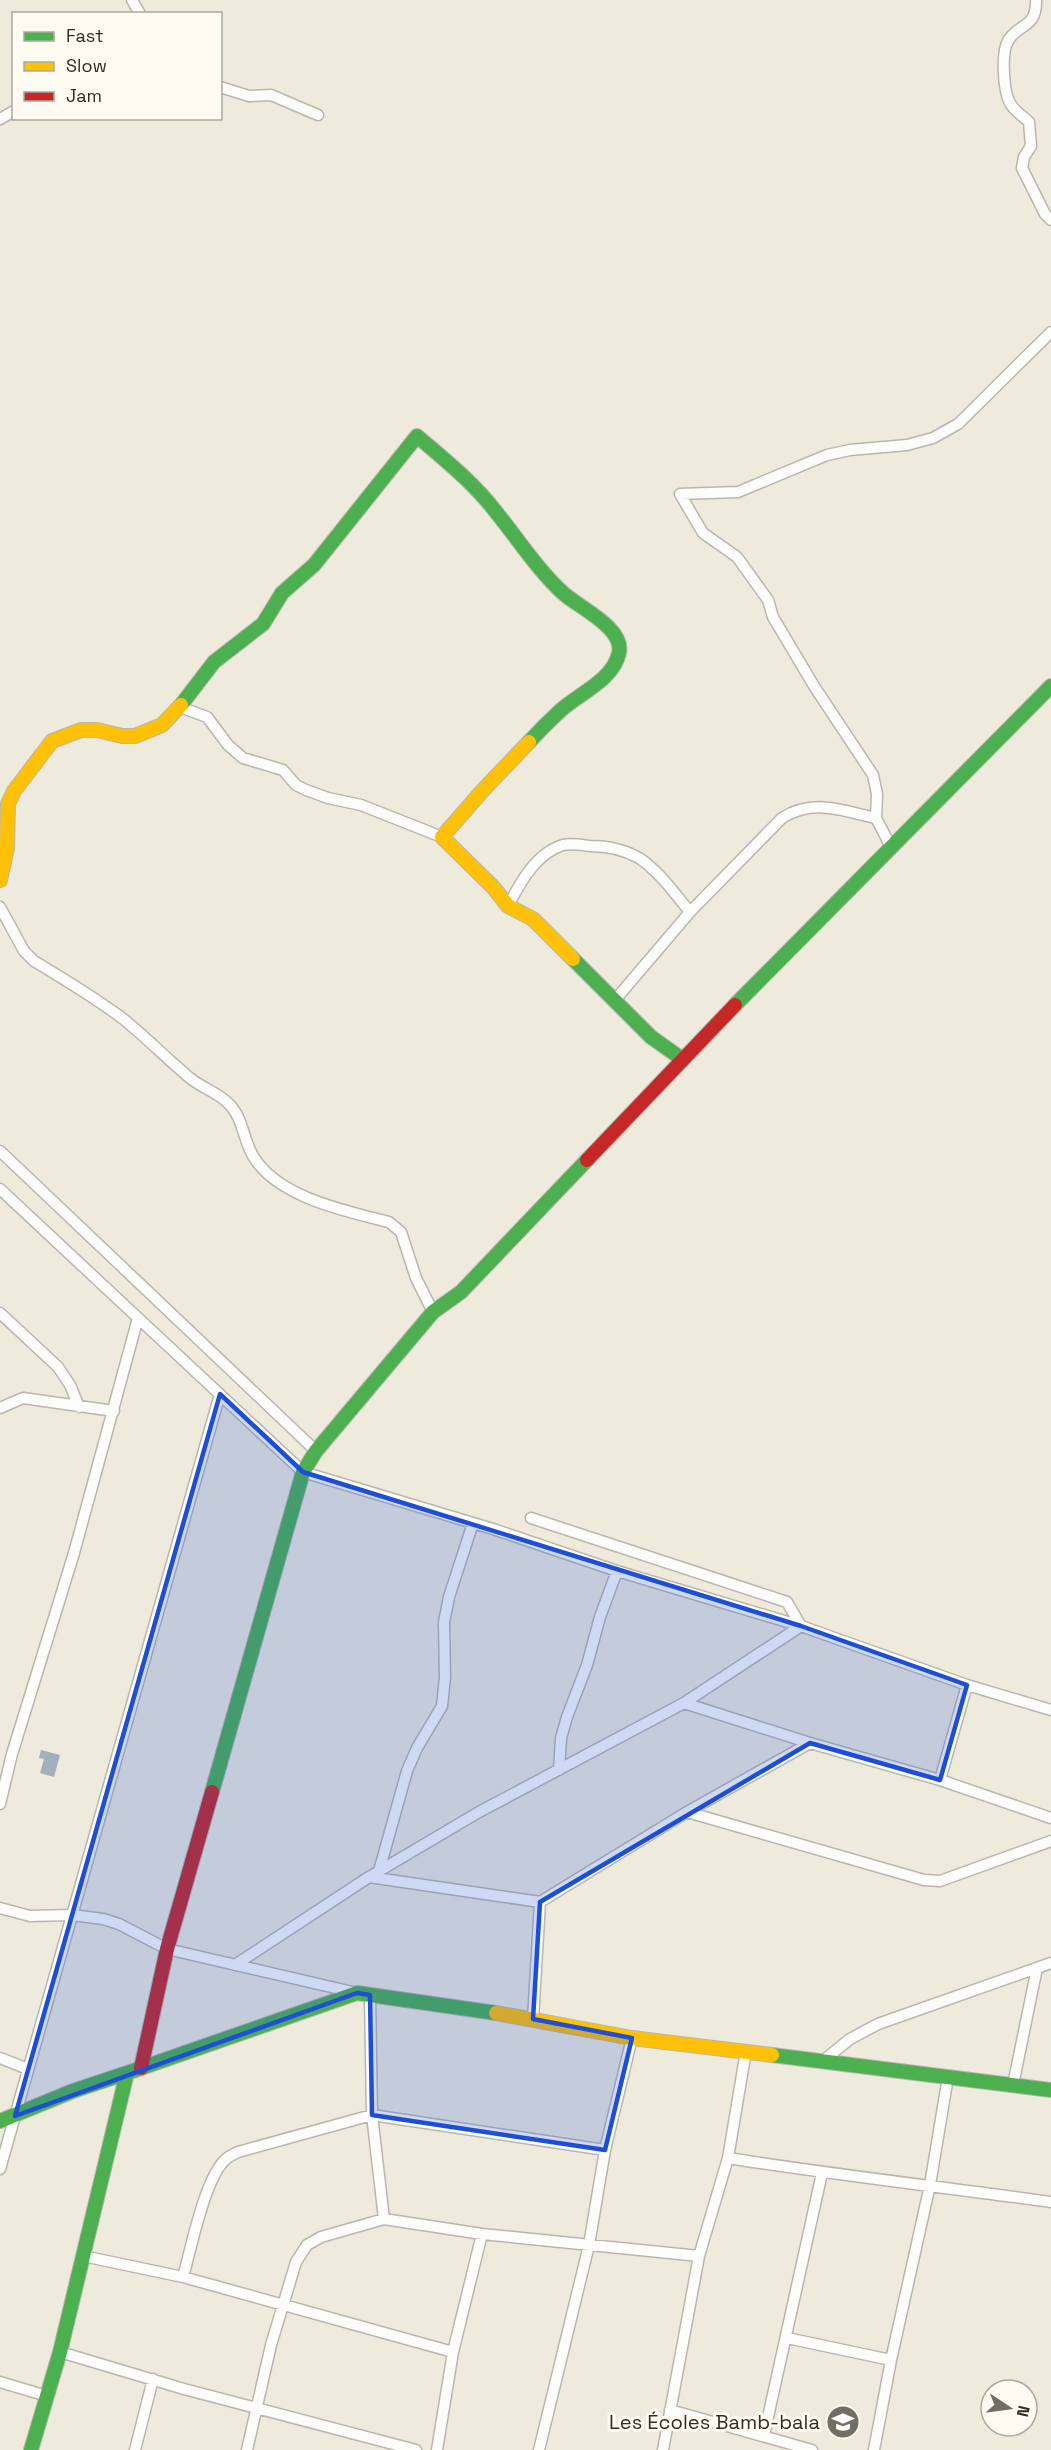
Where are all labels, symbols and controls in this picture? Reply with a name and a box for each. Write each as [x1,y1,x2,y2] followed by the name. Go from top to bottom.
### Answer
[12,12,222,120] legend
[66,24,103,47] text: Fast
[66,54,107,77] text: Slow
[66,84,102,107] text: Jam
[979,2378,1039,2438] north arrow
[825,2404,861,2440] school or university icon: Les Écoles Bamb-bala
[1012,2404,1035,2419] text: N
[609,2409,820,2435] place label: Les Écoles Bamb-bala

